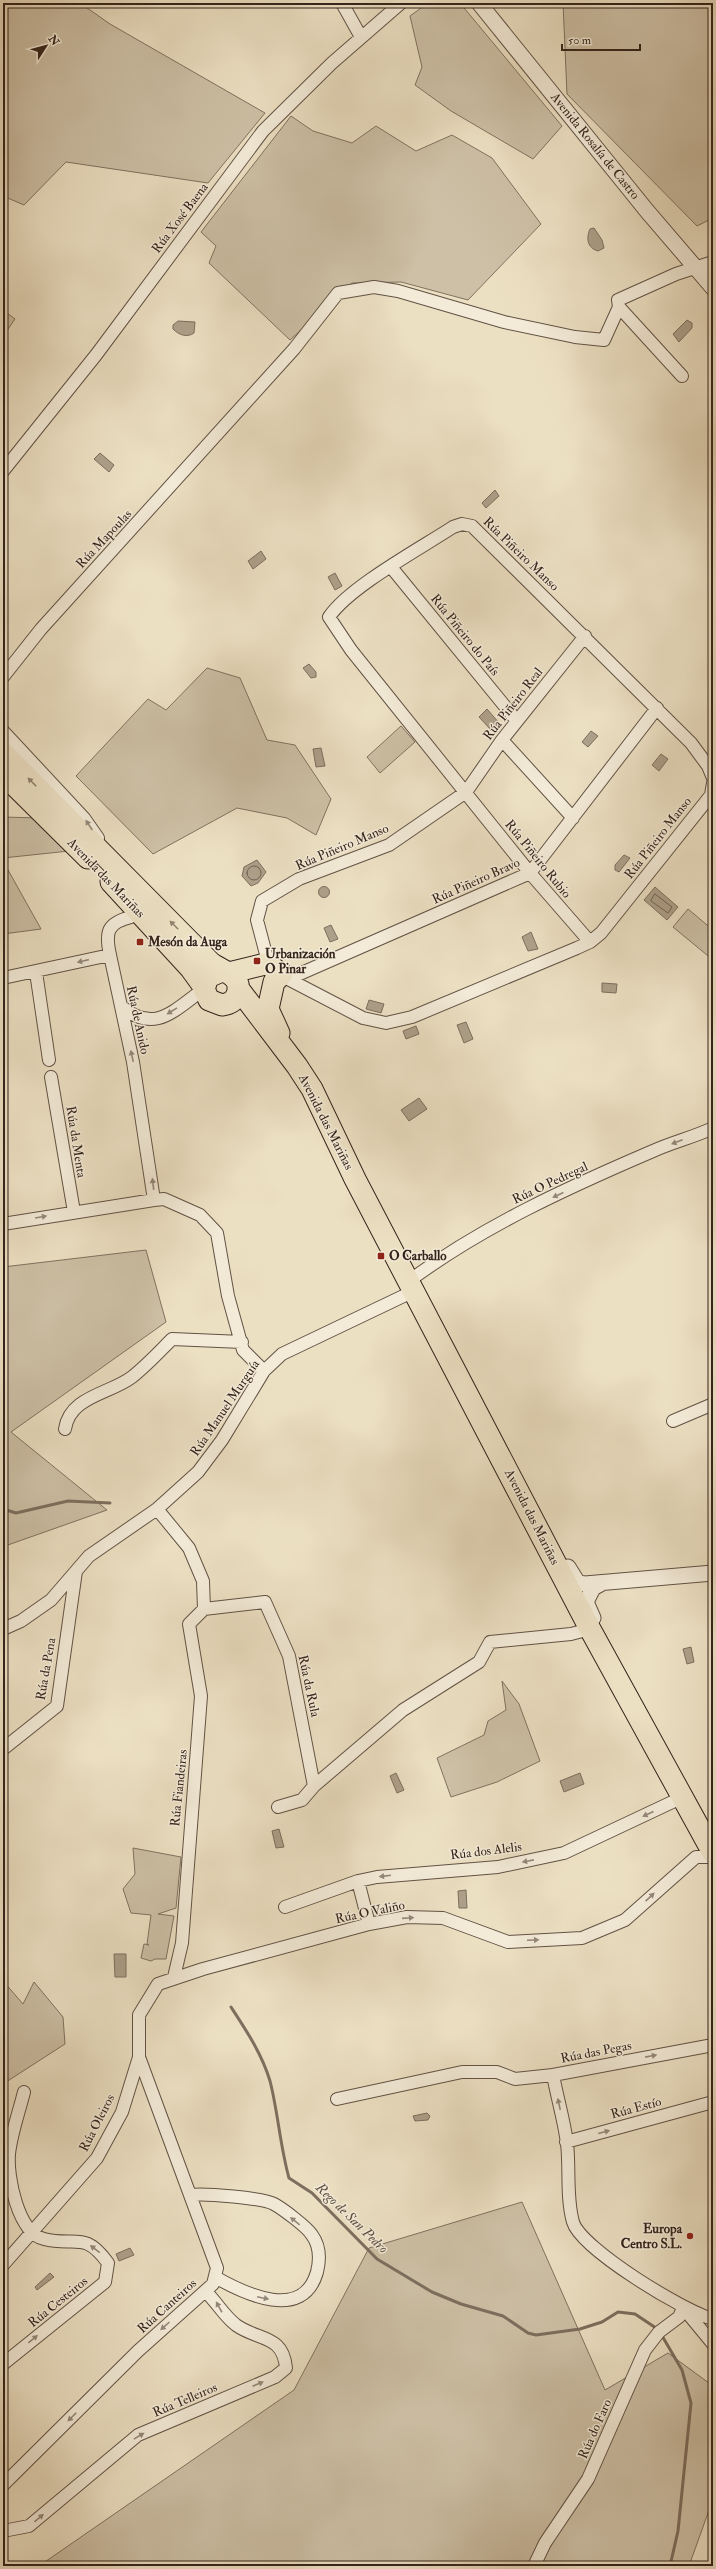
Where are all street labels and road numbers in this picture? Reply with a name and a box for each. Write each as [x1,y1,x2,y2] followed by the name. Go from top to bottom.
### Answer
[546,89,643,203] street label: Avenida Rosalía de Castro
[148,179,212,256] street label: Rúa Xosé Baena
[73,506,136,572] street label: Rúa Mapoulas
[480,514,562,594] street label: Rúa Piñeiro Manso
[427,591,503,679] street label: Rúa Piñeiro do País
[480,664,547,743] street label: Rúa Piñeiro Real
[621,794,695,882] street label: Rúa Piñeiro Manso
[502,817,574,901] street label: Rúa Piñeiro Rubio
[293,820,391,874] street label: Rúa Piñeiro Manso
[63,834,149,922] street label: Avenida das Mariñas
[430,854,522,908] street label: Rúa Piñeiro Bravo
[123,984,153,1056] street label: Rúa de Anido
[295,1071,357,1173] street label: Avenida das Mariñas
[62,1105,90,1180] street label: Rúa da Menta
[510,1158,591,1208] street label: Rúa O Pedregal
[187,1356,263,1459] street label: Rúa Manuel Murguía
[501,1466,563,1568] street label: Avenida das Mariñas
[33,1636,59,1702] street label: Rúa da Pena
[295,1654,324,1719] street label: Rúa da Rula
[167,1748,191,1827] street label: Rúa Fiandeiras
[449,1839,523,1863] street label: Rúa dos Alelis
[334,1897,406,1927] street label: Rúa O Valiño
[559,2037,633,2067] street label: Rúa das Pegas
[76,2091,118,2154] street label: Rúa Oleiros
[609,2094,663,2122] street label: Rúa Estío
[25,2273,91,2331] street label: Rúa Cesteiros
[134,2275,200,2337] street label: Rúa Canteiros
[150,2379,220,2421] street label: Rúa Telleiros
[575,2397,615,2461] street label: Rúa do Faro

